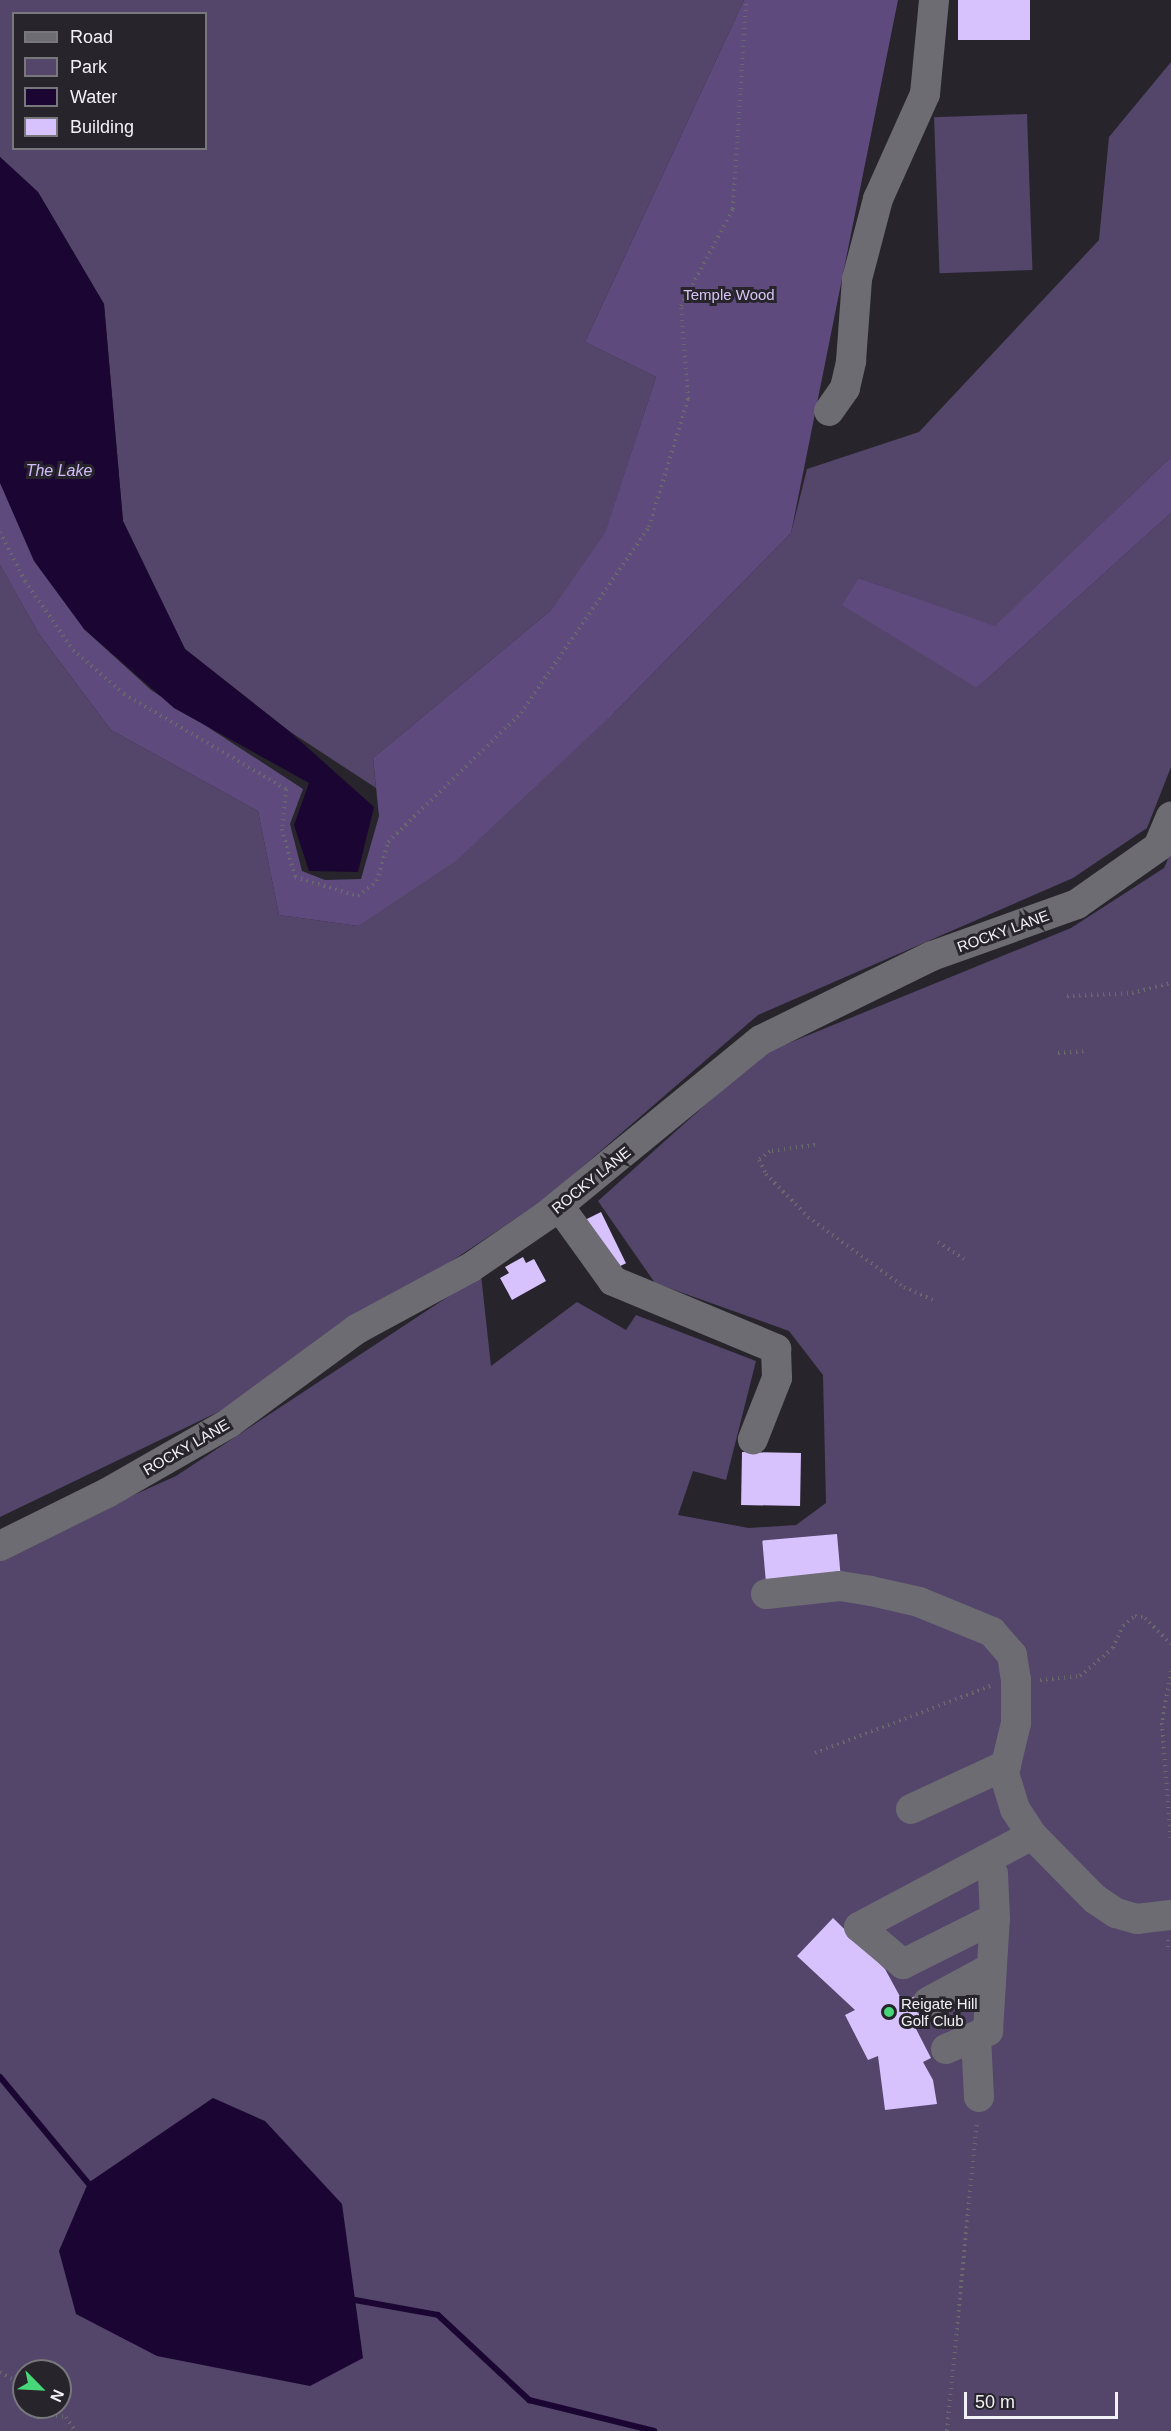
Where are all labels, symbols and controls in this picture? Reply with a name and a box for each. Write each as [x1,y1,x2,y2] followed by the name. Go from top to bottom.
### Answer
[12,12,207,150] legend
[70,27,113,47] text: Road
[70,57,107,77] text: Park
[70,87,117,107] text: Water
[70,117,134,137] text: Building
[683,286,775,304] park label: Temple Wood
[26,461,92,481] water label: The Lake
[954,906,1052,956] street label: ROCKY LANE
[548,1143,634,1217] street label: ROCKY LANE
[140,1415,232,1479] street label: ROCKY LANE
[901,1994,978,2029] place label: Reigate Hill Golf Club
[882,2005,896,2019] marker: Reigate Hill Golf Club
[12,2359,72,2419] north arrow
[967,2380,1122,2418] scale bar
[47,2387,67,2404] text: N
[975,2392,1015,2412] text: 50 m

